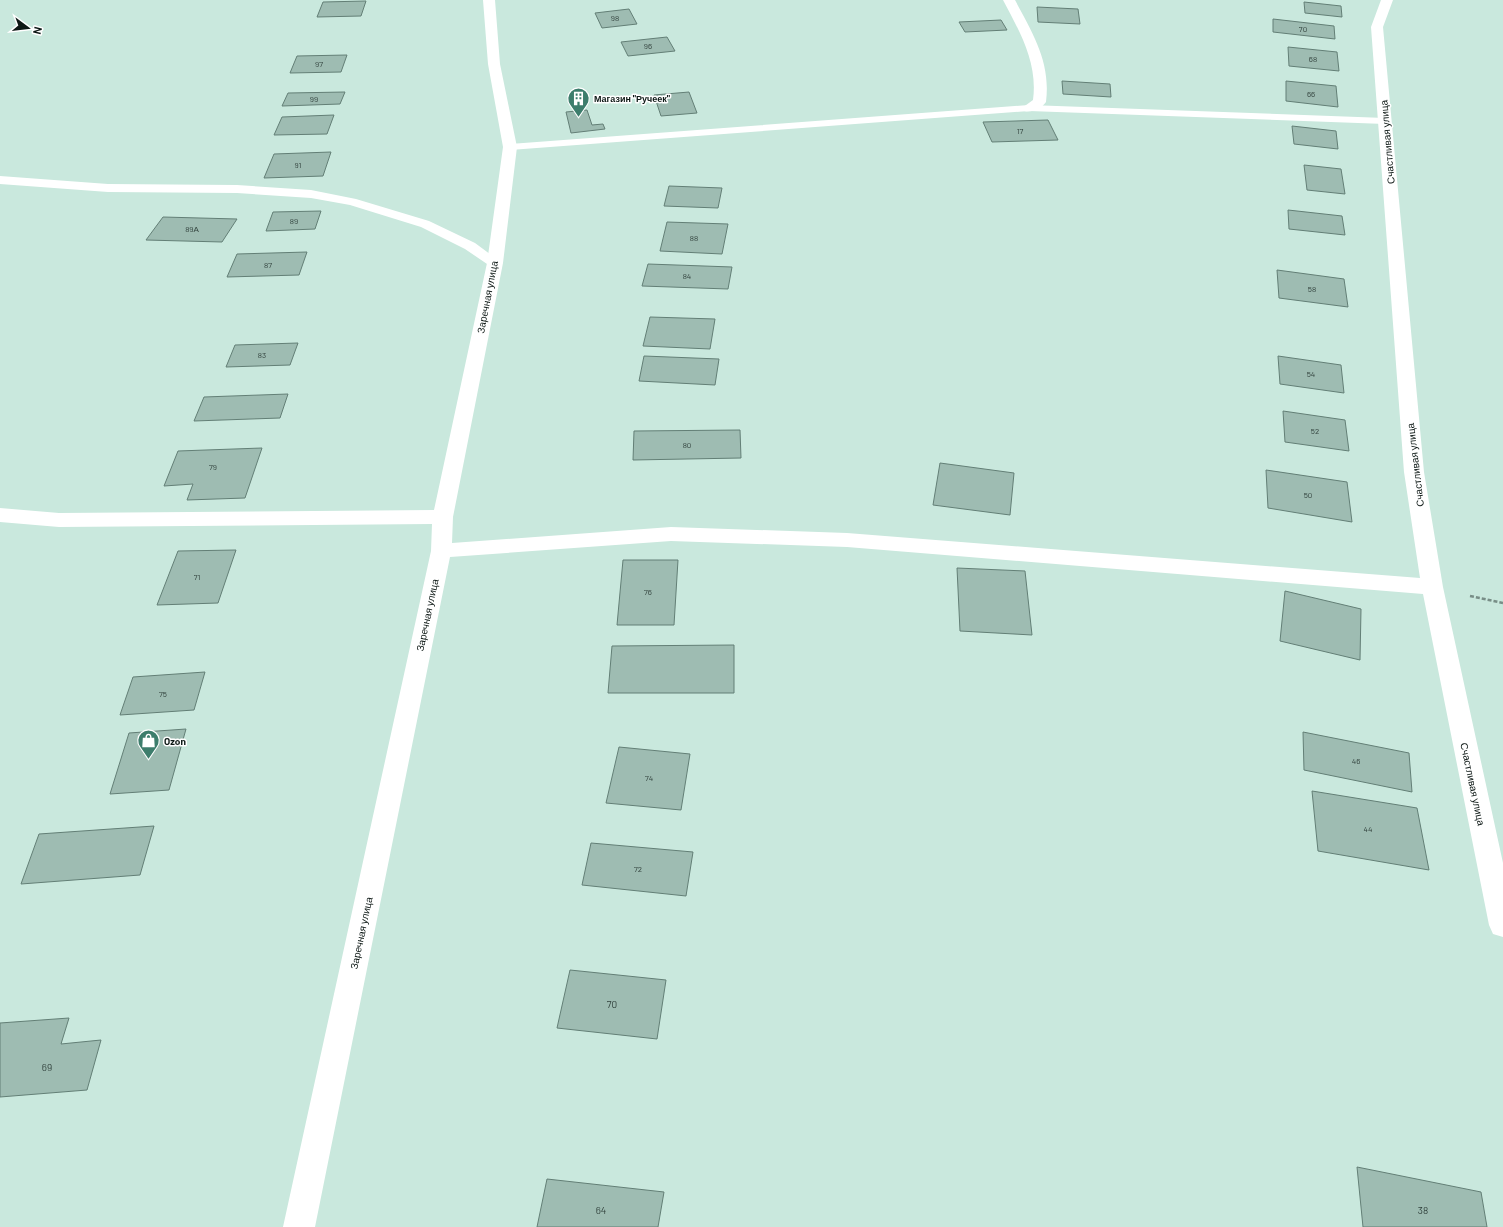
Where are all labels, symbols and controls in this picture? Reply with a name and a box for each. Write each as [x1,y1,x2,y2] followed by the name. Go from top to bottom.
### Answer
[8,8,48,48] north arrow
[611,13,619,23] house number: 98
[1299,24,1307,34] house number: 70
[31,25,45,36] text: N
[644,41,652,51] house number: 96
[1309,54,1317,64] house number: 68
[315,59,323,69] house number: 97
[565,85,591,118] building icon: Магазин "Ручеек"
[1307,89,1315,99] house number: 66
[594,93,671,104] place label: Магазин "Ручеек"
[310,94,318,104] house number: 99
[1377,99,1397,185] street label: Счастливая улица
[1017,126,1024,136] house number: 17
[295,160,302,170] house number: 91
[290,216,298,226] house number: 89
[185,224,199,234] house number: 89А
[690,233,698,243] house number: 88
[474,259,500,334] street label: Заречная улица
[264,260,272,270] house number: 87
[683,271,691,281] house number: 84
[1308,284,1316,294] house number: 58
[258,350,266,360] house number: 83
[1307,369,1315,379] house number: 54
[1404,422,1426,508] street label: Счастливая улица
[1311,426,1319,436] house number: 52
[683,440,691,450] house number: 80
[209,462,217,472] house number: 79
[1304,490,1312,500] house number: 50
[194,572,201,582] house number: 71
[413,577,441,652] street label: Заречная улица
[644,587,652,597] house number: 76
[159,689,167,699] house number: 75
[136,728,162,761] shop icon: Ozon
[164,735,186,747] place label: Ozon
[1458,742,1488,827] street label: Счастливая улица
[1352,756,1360,766] house number: 46
[645,773,653,783] house number: 74
[1364,824,1372,834] house number: 44
[634,864,642,874] house number: 72
[347,895,375,970] street label: Заречная улица
[607,998,617,1010] house number: 70
[42,1061,52,1073] house number: 69
[596,1204,606,1216] house number: 64
[1418,1204,1428,1216] house number: 38

